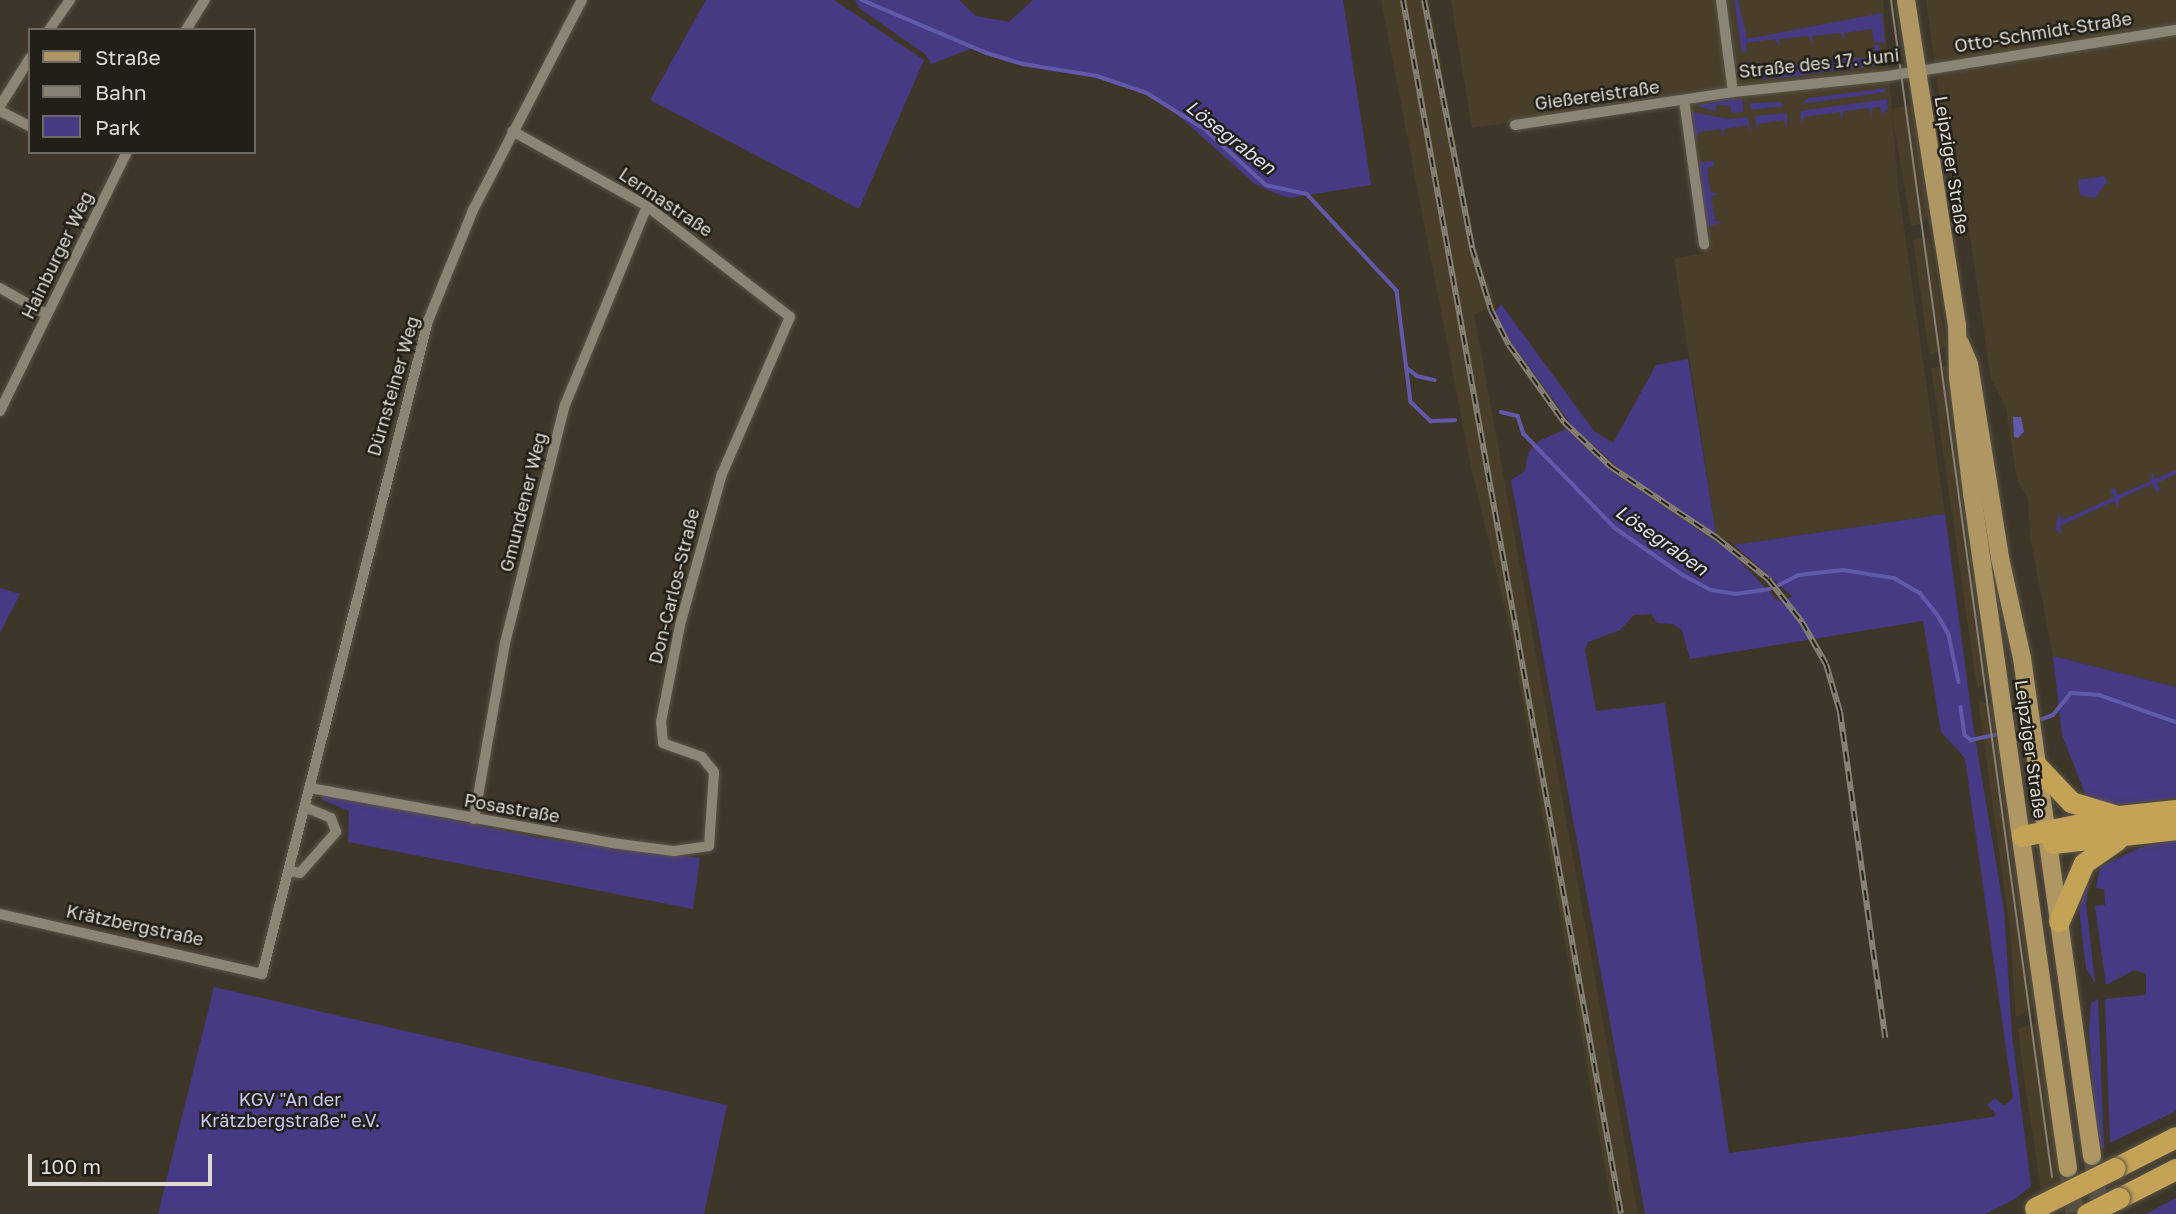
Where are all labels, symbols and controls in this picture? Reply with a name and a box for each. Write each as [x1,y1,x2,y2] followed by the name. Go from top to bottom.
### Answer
[1953,7,2133,57] street label: Otto-Schmidt-Straße
[28,28,256,154] legend
[95,44,161,70] text: Straße
[1738,44,1900,82] street label: Straße des 17. Juni
[1533,76,1661,114] street label: Gießereistraße
[95,79,147,105] text: Bahn
[1930,94,1974,236] street label: Leipziger Straße
[1182,95,1280,179] water label: Lösegraben
[95,114,140,140] text: Park
[615,163,717,241] street label: Lermastraße
[17,188,97,322] street label: Hainburger Weg
[363,313,423,459] street label: Dürnsteiner Weg
[495,430,551,574] street label: Gmundener Weg
[1612,500,1712,580] water label: Lösegraben
[644,506,704,666] street label: Don-Carlos-Straße
[2011,678,2051,820] street label: Leipziger Straße
[462,789,562,827] street label: Posastraße
[64,900,206,950] street label: Krätzbergstraße
[200,1089,380,1132] park label: KGV "An der Krätzbergstraße" e.V.
[32,1140,215,1184] scale bar
[41,1153,101,1179] text: 100 m

